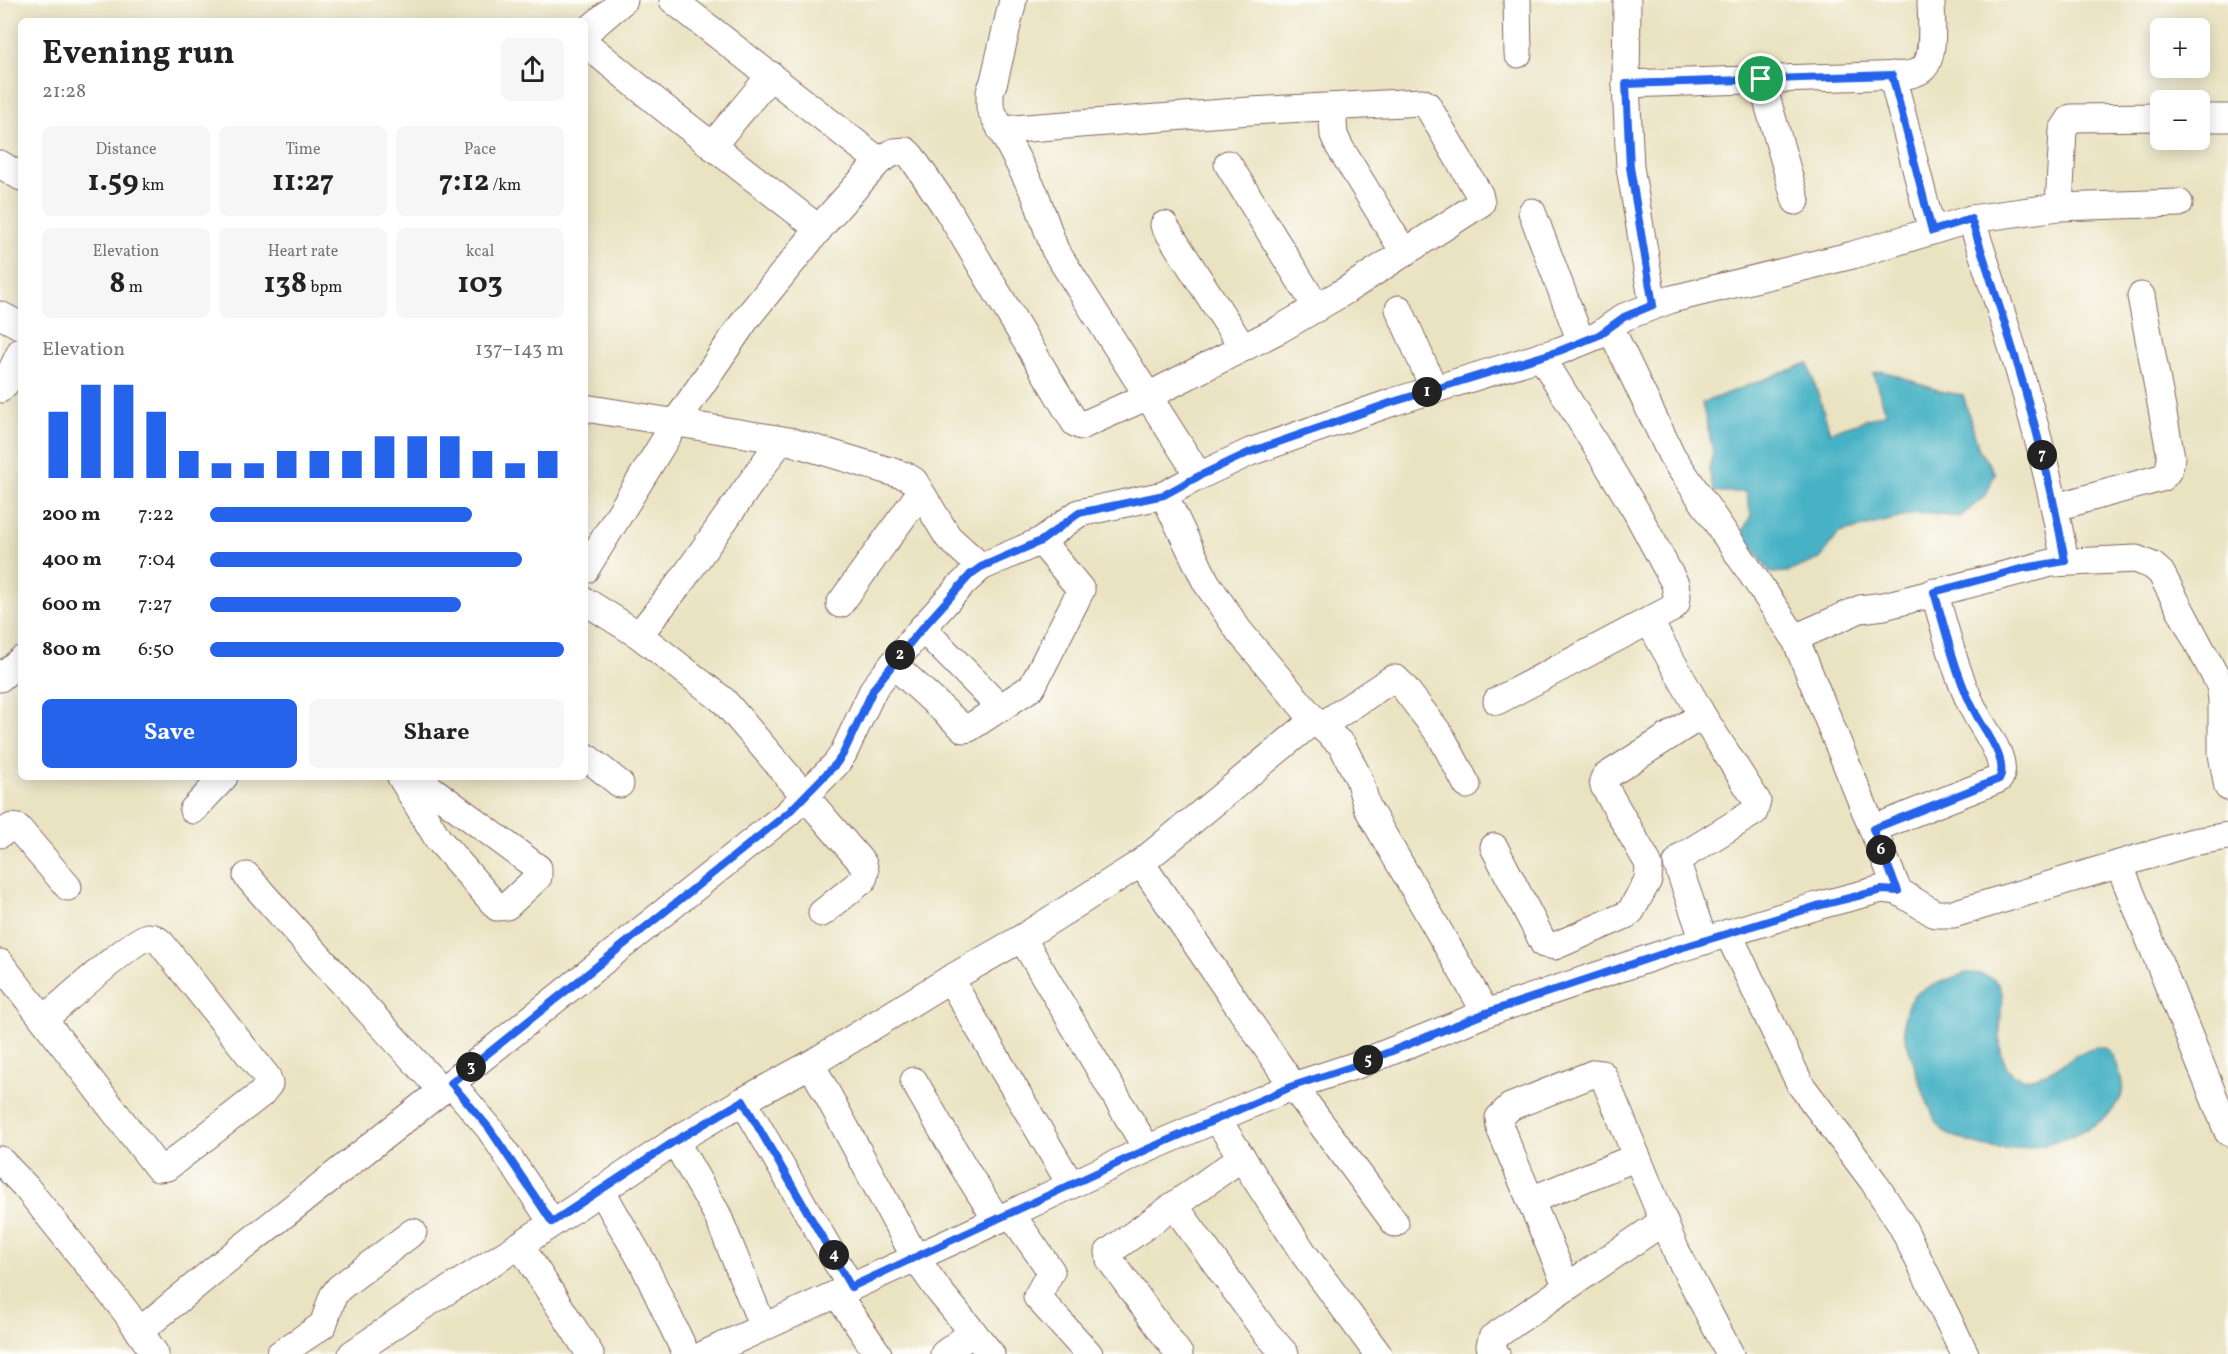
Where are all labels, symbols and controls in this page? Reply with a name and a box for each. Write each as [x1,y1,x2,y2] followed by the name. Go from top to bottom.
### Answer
[2150,18,2210,150] map controls
[2150,18,2210,78] button: +
[42,32,235,78] text: Evening run
[501,38,564,101] button: share
[1735,53,1786,104] pin
[1744,62,1777,95] icon: arrive
[42,78,86,106] text: 21:28
[2150,90,2210,150] button: −
[95,139,157,161] text: Distance
[285,139,321,161] text: Time
[464,139,496,161] text: Pace
[87,161,138,203] text: 1.59
[272,161,334,203] text: 11:27
[439,161,489,203] text: 7:12
[138,175,165,197] text: km
[489,175,521,197] text: /km
[93,241,159,263] text: Elevation
[268,241,338,263] text: Heart rate
[466,241,494,263] text: kcal
[109,263,125,305] text: 8
[264,263,307,305] text: 138
[457,263,503,305] text: 103
[125,277,143,299] text: m
[307,277,343,299] text: bpm
[42,336,125,364] text: Elevation
[475,336,564,364] text: 137–143 m
[1412,377,1442,407] pin: 1
[1424,381,1430,403] text: 1
[2027,440,2057,470] pin: 7
[2038,444,2046,466] text: 7
[42,501,100,529] text: 200 m
[138,501,174,529] text: 7:22
[42,546,102,574] text: 400 m
[138,546,176,574] text: 7:04
[42,591,101,619] text: 600 m
[138,591,172,619] text: 7:27
[42,636,101,664] text: 800 m
[138,636,174,664] text: 6:50
[885,640,915,670] pin: 2
[896,644,904,666] text: 2
[42,699,297,768] button: Save
[309,699,564,768] button: Share
[1866,835,1896,865] pin: 6
[1877,839,1885,861] text: 6
[1353,1045,1383,1075] pin: 5
[1364,1049,1372,1071] text: 5
[456,1052,486,1082] pin: 3
[467,1056,475,1078] text: 3
[819,1240,849,1270] pin: 4
[829,1244,839,1266] text: 4

